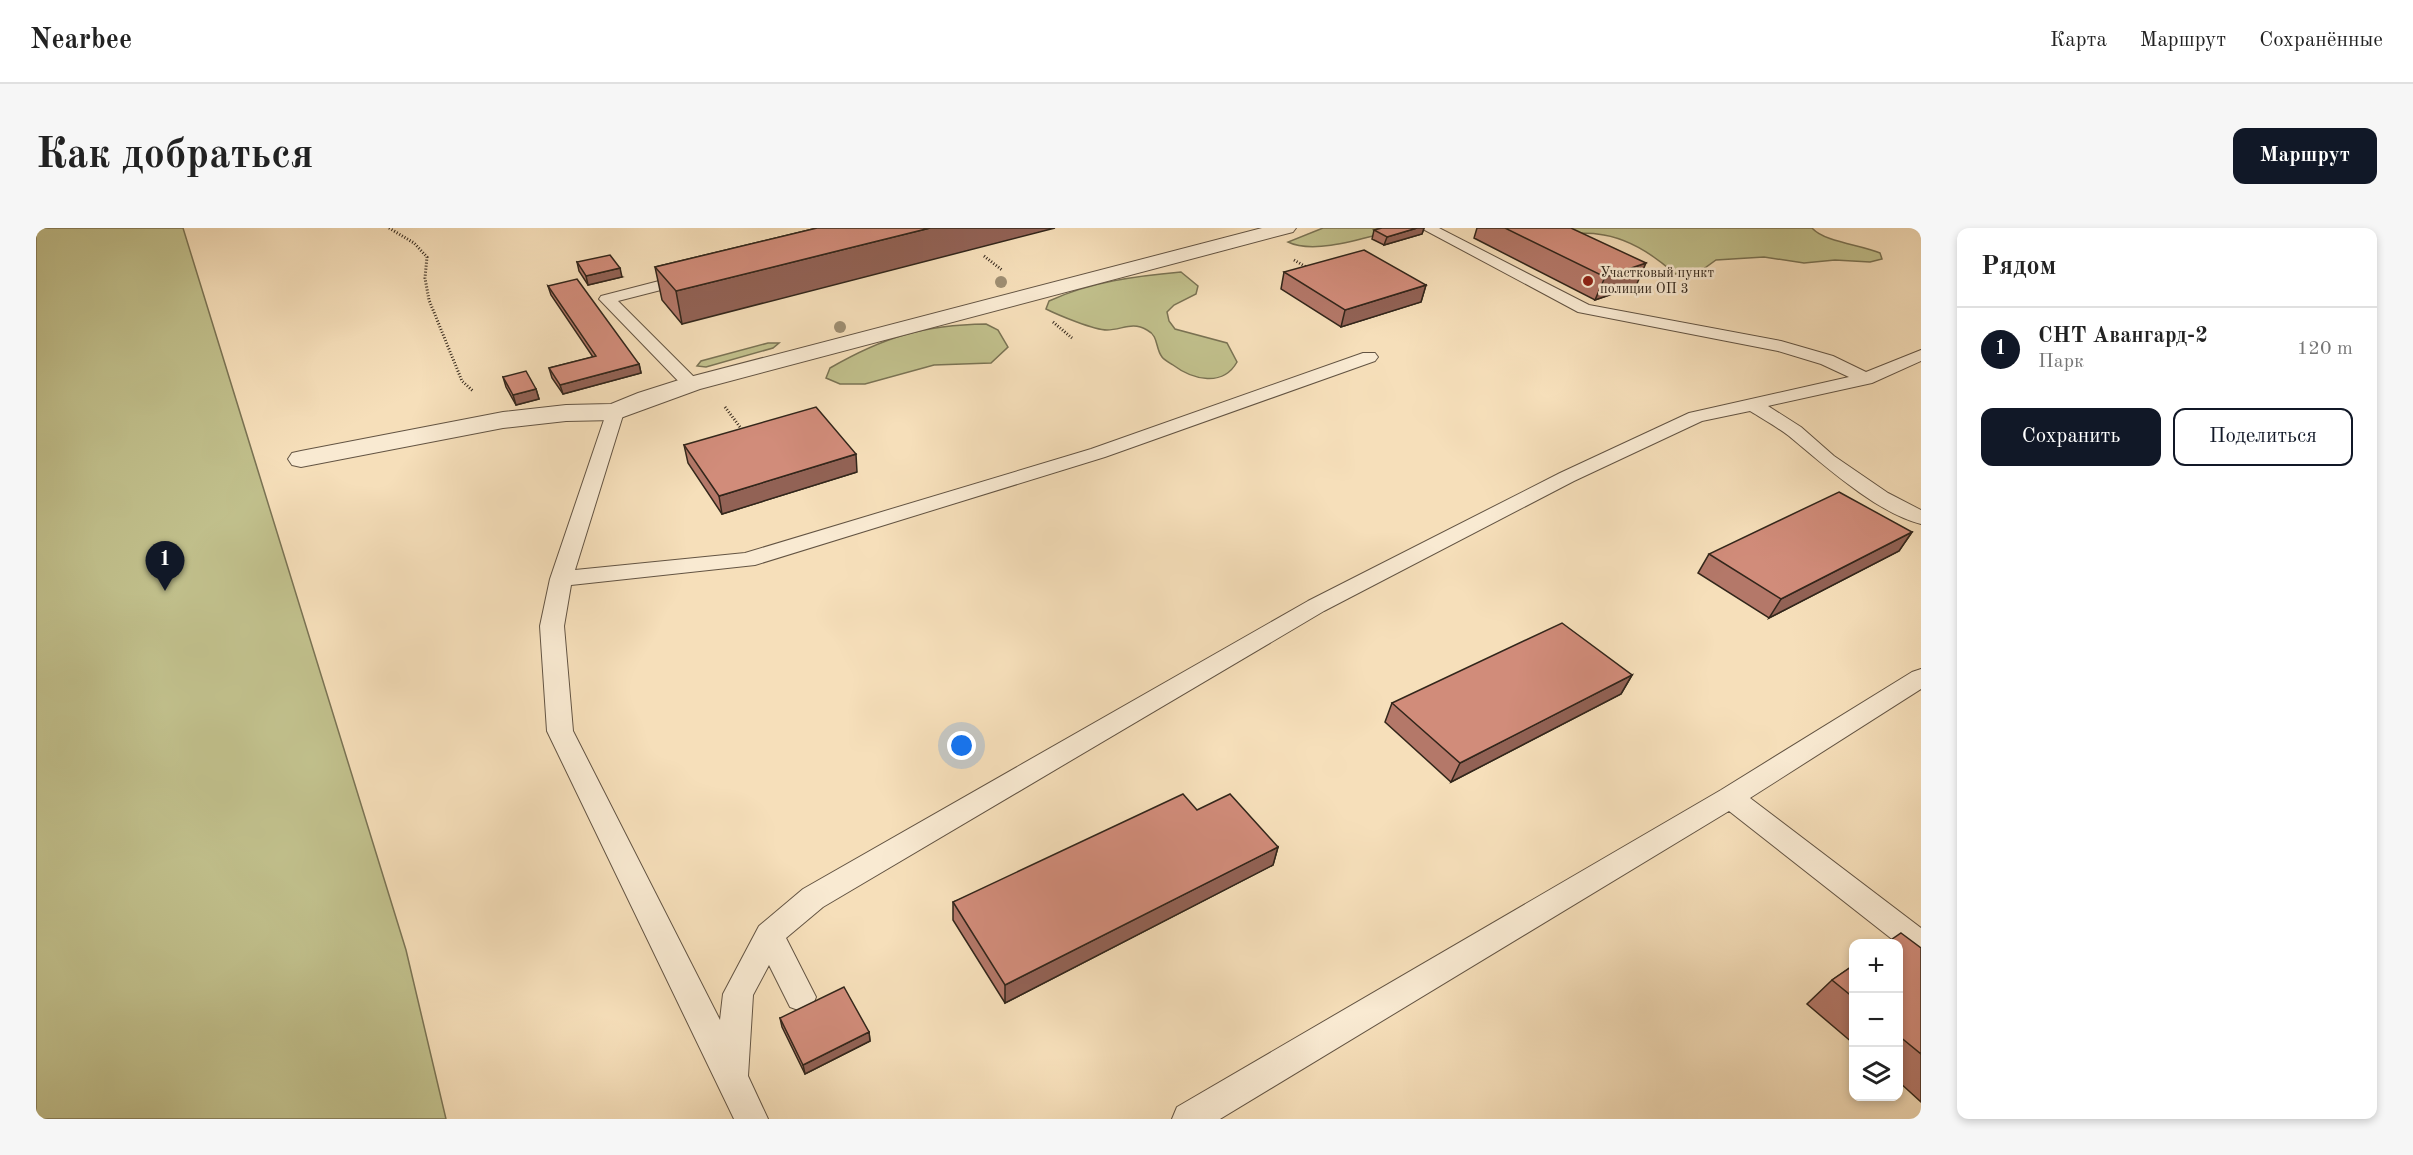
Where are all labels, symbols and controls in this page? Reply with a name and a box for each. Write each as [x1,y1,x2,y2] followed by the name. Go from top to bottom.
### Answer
[30,27,132,55] text: Nearbee
[2050,30,2107,51] text: Карта
[2140,30,2226,51] text: Маршрут
[2259,30,2383,51] text: Сохранённые
[2233,128,2377,184] button: Маршрут
[36,135,313,177] text: Как добраться
[1981,254,2056,280] text: Рядом
[1600,266,1714,296] place label: Участковый пункт полиции ОП 3
[1581,274,1595,288] marker: Участковый пункт полиции ОП 3
[2038,325,2208,347] text: СНТ Авангард-2
[1995,339,2006,359] text: 1
[2297,339,2353,359] text: 120 m
[2038,352,2084,372] text: Парк
[1981,408,2161,466] button: Сохранить
[2173,408,2353,466] button: Поделиться
[146,542,184,591] pin: 1
[947,731,976,760] your location
[1849,939,1903,1101] map controls
[1849,939,1903,993] button: +
[1849,993,1903,1047] button: −
[1849,1047,1903,1101] button: layers

